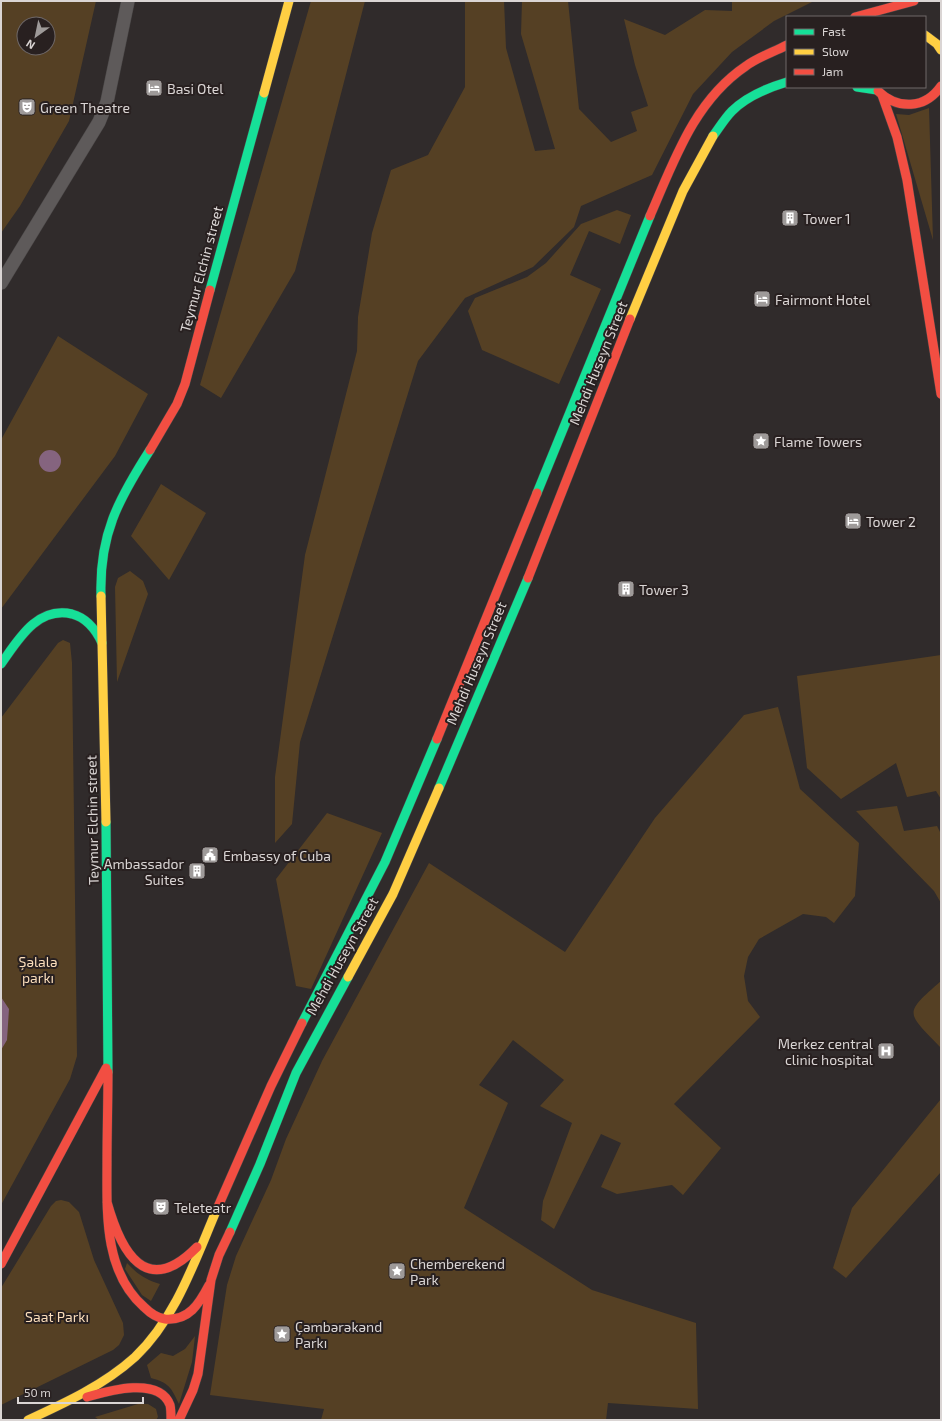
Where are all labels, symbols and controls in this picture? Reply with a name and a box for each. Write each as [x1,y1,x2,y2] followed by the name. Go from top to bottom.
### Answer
[16,16,56,56] north arrow
[786,16,926,88] legend
[822,24,846,38] text: Fast
[23,37,37,52] text: N
[822,44,849,58] text: Slow
[822,64,843,78] text: Jam
[144,78,164,98] hotel icon: Basi Otel
[167,80,224,97] place label: Basi Otel
[17,97,37,117] theatre icon: Green Theatre
[40,99,130,116] place label: Green Theatre
[176,204,226,334] street label: Teymur Elchin street
[780,208,800,228] building icon: Tower 1
[803,210,851,227] place label: Tower 1
[752,289,772,309] hotel icon: Fairmont Hotel
[775,291,871,308] place label: Fairmont Hotel
[565,299,631,427] street label: Mehdi Huseyn Street
[751,431,771,451] place icon: Flame Towers
[774,433,862,450] place label: Flame Towers
[843,511,863,531] hotel icon: Tower 2
[866,513,916,530] place label: Tower 2
[616,579,636,599] building icon: Tower 3
[639,581,689,598] place label: Tower 3
[442,599,510,727] street label: Mehdi Huseyn Street
[82,755,102,885] street label: Teymur Elchin street
[200,845,220,865] public building icon: Embassy of Cuba
[223,847,331,864] place label: Embassy of Cuba
[104,855,184,888] place label: Ambassador Suites
[187,861,207,881] building icon: Ambassador Suites
[303,894,381,1018] street label: Mehdi Huseyn Street
[19,953,57,986] park label: Şəlalə parkı
[778,1035,874,1068] place label: Merkez central clinic hospital
[876,1041,896,1061] hospital icon: Merkez central clinic hospital
[151,1197,171,1217] theatre icon: Teleteatr
[174,1199,232,1216] place label: Teleteatr
[410,1255,505,1288] place label: Chemberekend Park
[387,1261,407,1281] place icon: Chemberekend Park
[25,1308,89,1325] park label: Saat Parkı
[295,1318,382,1351] place label: Çəmbərəkənd Parkı
[272,1324,292,1344] place icon: Çəmbərəkənd Parkı
[18,1379,143,1405] scale bar
[24,1385,51,1399] text: 50 m

